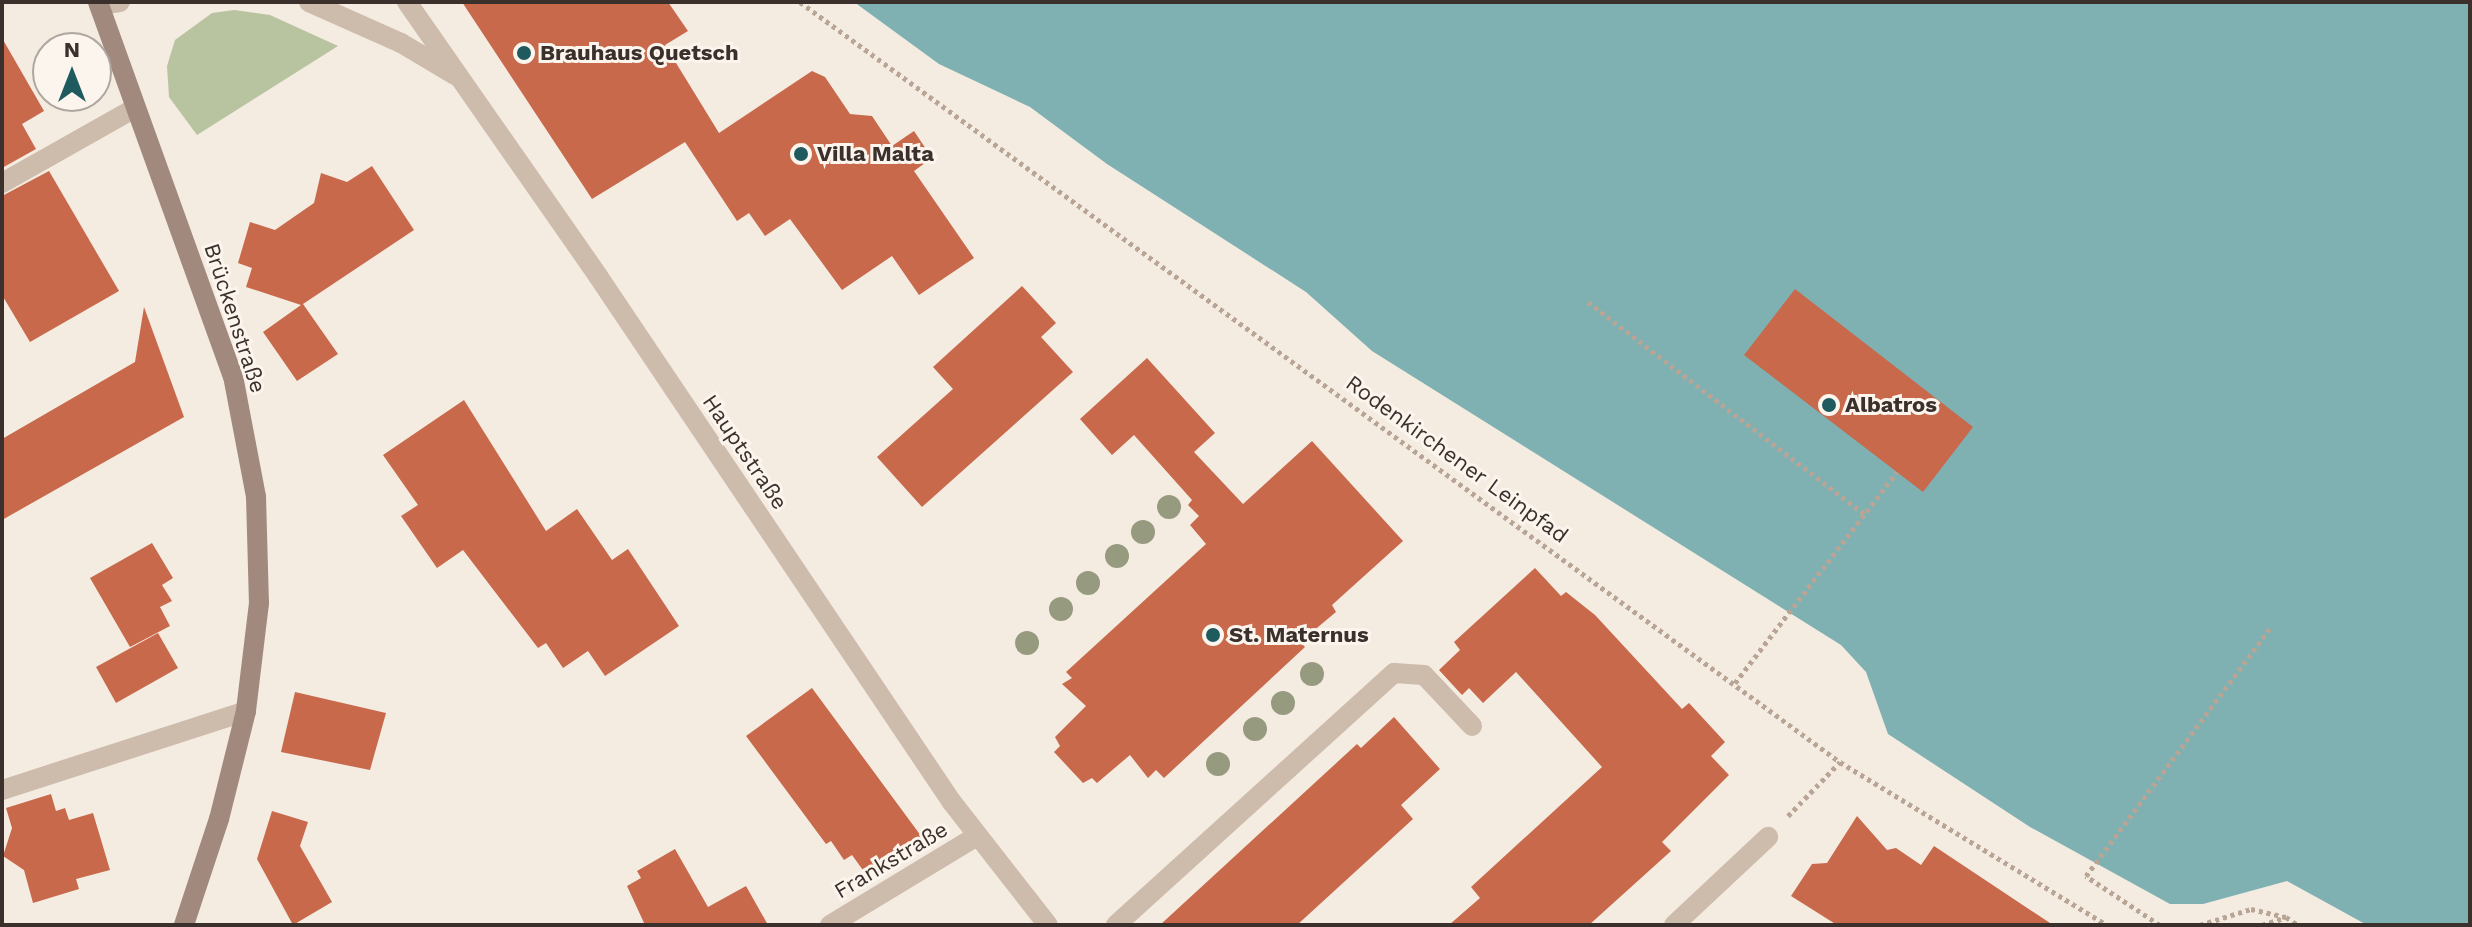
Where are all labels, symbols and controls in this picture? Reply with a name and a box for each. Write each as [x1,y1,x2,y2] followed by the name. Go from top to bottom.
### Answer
[32,32,112,112] north arrow
[64,37,80,62] text: N
[540,40,739,66] place label: Brauhaus Quetsch
[515,44,533,62] marker: Brauhaus Quetsch
[817,141,934,167] place label: Villa Malta
[792,145,810,163] marker: Villa Malta
[198,240,272,396] street label: Brückenstraße
[1341,369,1573,549] street label: Rodenkirchener Leinpfad
[697,389,793,515] street label: Hauptstraße
[1845,392,1937,418] place label: Albatros
[1820,396,1838,414] marker: Albatros
[1229,622,1369,648] place label: St. Maternus
[1204,626,1222,644] marker: St. Maternus
[829,816,953,904] street label: Frankstraße

